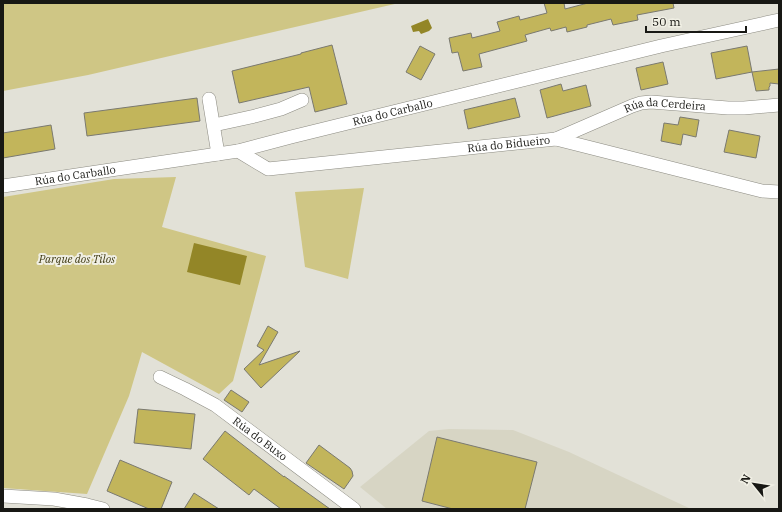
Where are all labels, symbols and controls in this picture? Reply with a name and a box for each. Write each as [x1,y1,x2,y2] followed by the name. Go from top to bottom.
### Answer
[646,8,746,34] scale bar
[652,14,681,29] text: 50 m
[351,95,434,129] street label: Rúa do Carballo
[622,95,706,116] street label: Rúa da Cerdeira
[467,133,551,155] street label: Rúa do Bidueiro
[34,162,117,188] street label: Rúa do Carballo
[38,252,116,266] park label: Parque dos Tilos
[230,414,290,464] street label: Rúa do Buxo
[734,464,774,504] north arrow
[737,471,754,486] text: N

